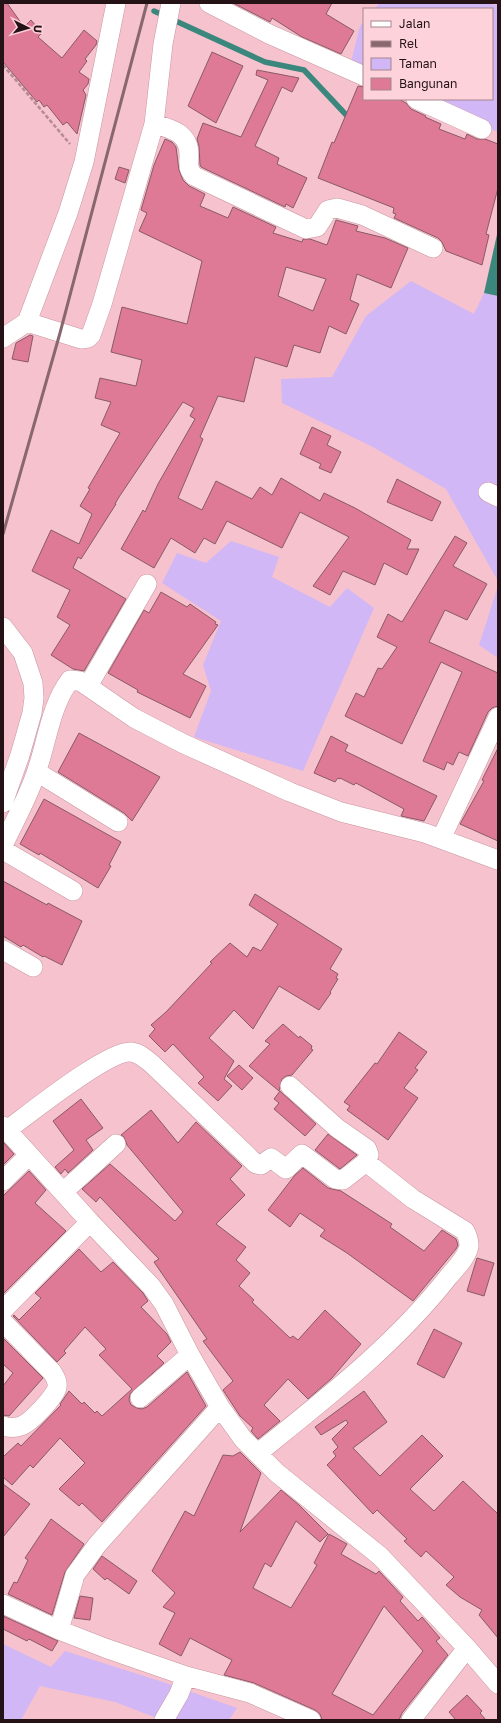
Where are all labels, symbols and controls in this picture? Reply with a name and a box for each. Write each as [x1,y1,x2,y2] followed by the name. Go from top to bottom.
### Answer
[8,8,48,48] north arrow
[363,8,493,100] legend
[399,16,430,31] text: Jalan
[32,24,45,33] text: U
[399,36,418,51] text: Rel
[399,56,437,71] text: Taman
[399,76,457,91] text: Bangunan

